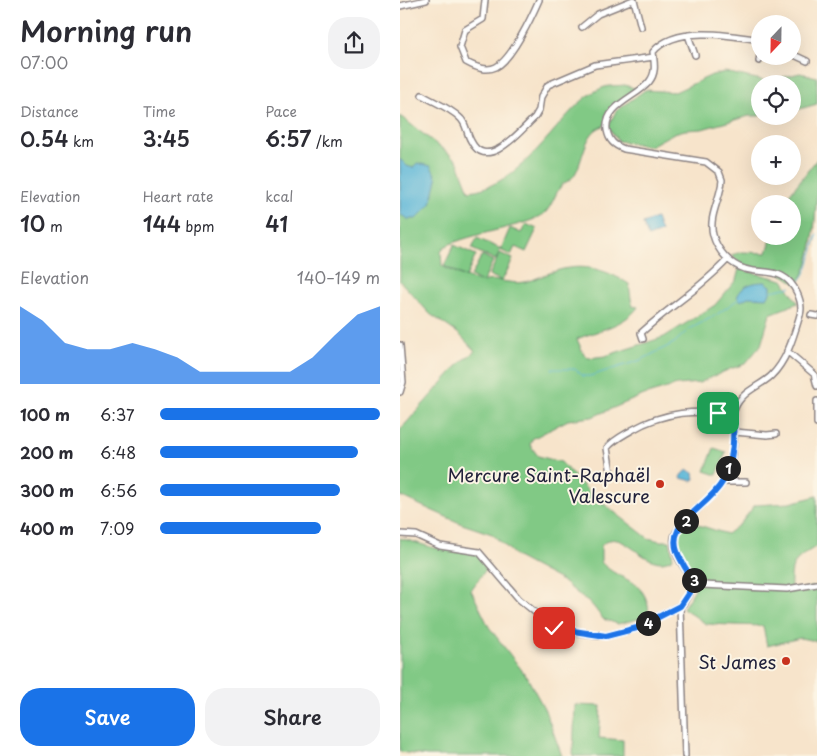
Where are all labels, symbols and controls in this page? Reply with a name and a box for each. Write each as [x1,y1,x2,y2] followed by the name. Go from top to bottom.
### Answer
[20,9,192,52] text: Morning run
[751,15,801,65] north arrow
[751,15,801,245] map controls
[328,17,380,69] button: share
[20,50,68,74] text: 07:00
[751,75,801,125] button: locate
[20,101,79,122] text: Distance
[143,101,176,122] text: Time
[265,101,297,122] text: Pace
[20,122,68,154] text: 0.54
[143,122,190,154] text: 3:45
[265,122,311,154] text: 6:57
[68,131,94,152] text: km
[311,131,343,152] text: /km
[751,135,801,185] button: +
[20,186,80,207] text: Elevation
[143,186,213,207] text: Heart rate
[265,186,293,207] text: kcal
[751,195,801,245] button: −
[20,207,45,239] text: 10
[143,207,181,239] text: 144
[265,207,288,239] text: 41
[45,216,63,237] text: m
[181,216,214,237] text: bpm
[20,265,89,289] text: Elevation
[297,265,380,289] text: 140–149 m
[697,392,739,434] pin
[704,399,732,427] icon: arrive
[20,402,70,426] text: 100 m
[100,402,135,426] text: 6:37
[20,440,74,464] text: 200 m
[100,440,136,464] text: 6:48
[716,456,740,480] pin: 1
[725,458,732,479] text: 1
[447,461,650,509] place label: Mercure Saint-Raphaël Valescure
[20,478,74,502] text: 300 m
[100,478,137,502] text: 6:56
[654,478,666,490] marker: Mercure Saint-Raphaël Valescure
[674,508,698,534] pin: 2
[682,511,691,532] text: 2
[20,516,74,540] text: 400 m
[100,516,134,540] text: 7:09
[682,568,706,592] pin: 3
[690,570,699,591] text: 3
[533,607,575,649] pin
[636,610,660,636] pin: 4
[644,613,653,634] text: 4
[540,614,568,642] icon: check
[698,648,776,675] place label: St James
[780,655,792,667] marker: St James
[20,688,195,746] button: Save
[205,688,380,746] button: Share

